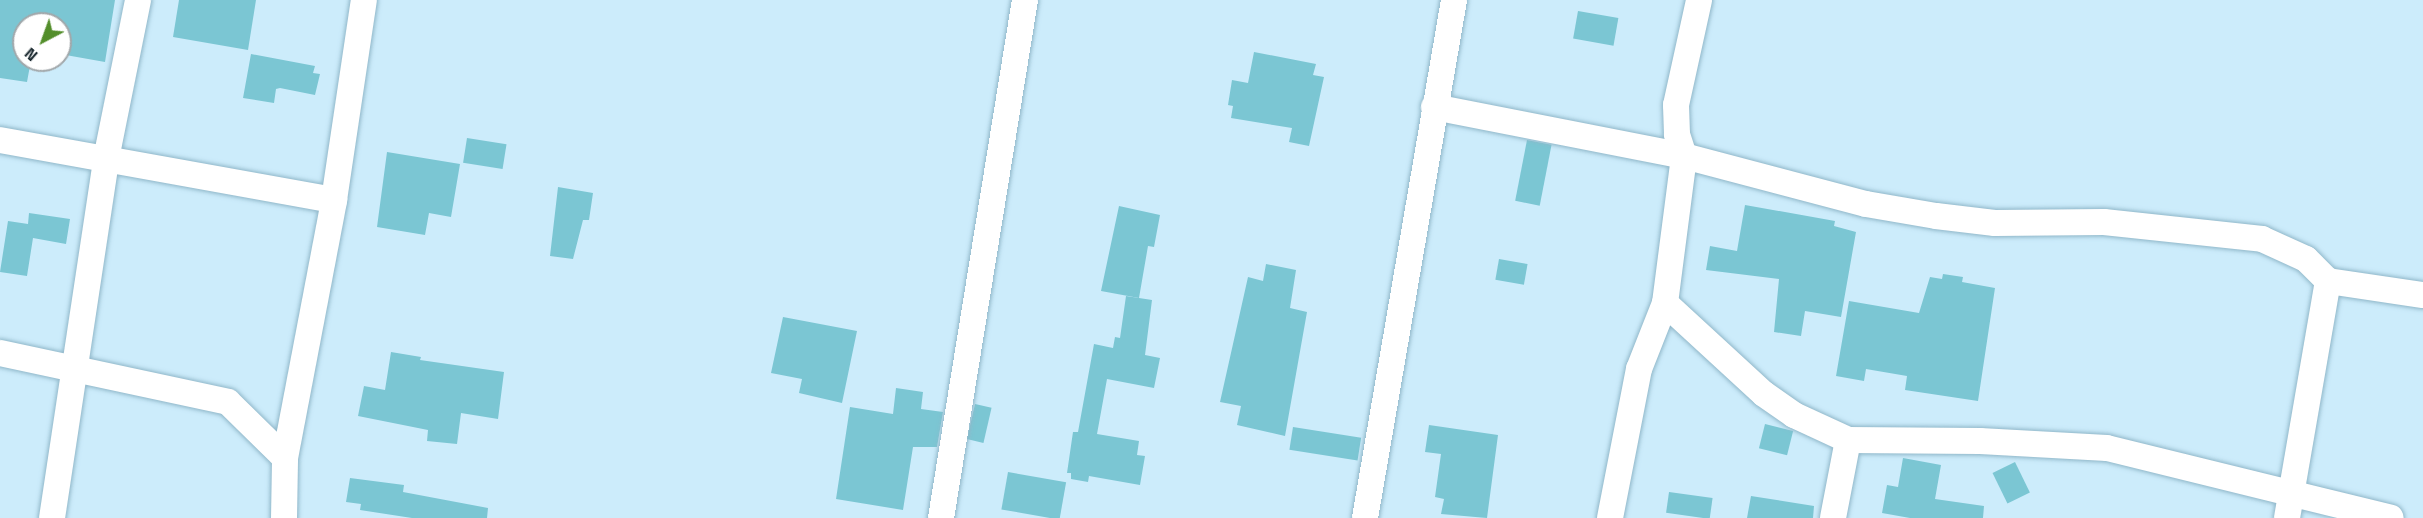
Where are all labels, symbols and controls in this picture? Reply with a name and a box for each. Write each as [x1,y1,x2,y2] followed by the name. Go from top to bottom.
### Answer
[12,12,72,72] north arrow
[20,43,42,66] text: N

